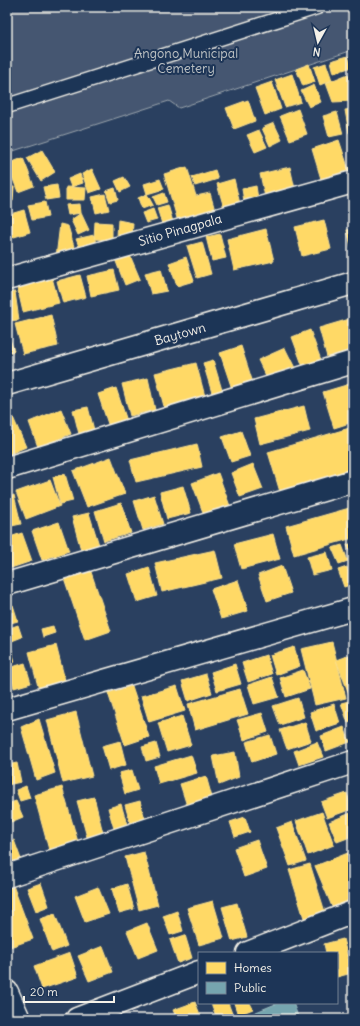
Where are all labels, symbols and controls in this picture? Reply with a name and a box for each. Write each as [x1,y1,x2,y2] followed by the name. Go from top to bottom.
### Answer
[298,22,338,62] north arrow
[312,44,321,59] text: N
[134,45,238,77] park label: Angono Municipal Cemetery
[136,210,224,250] street label: Sitio Pinagpala
[152,318,208,349] street label: Baytown
[198,952,338,1004] legend
[234,960,272,975] text: Homes
[24,978,114,1004] scale bar
[234,980,266,995] text: Public
[30,984,58,999] text: 20 m

